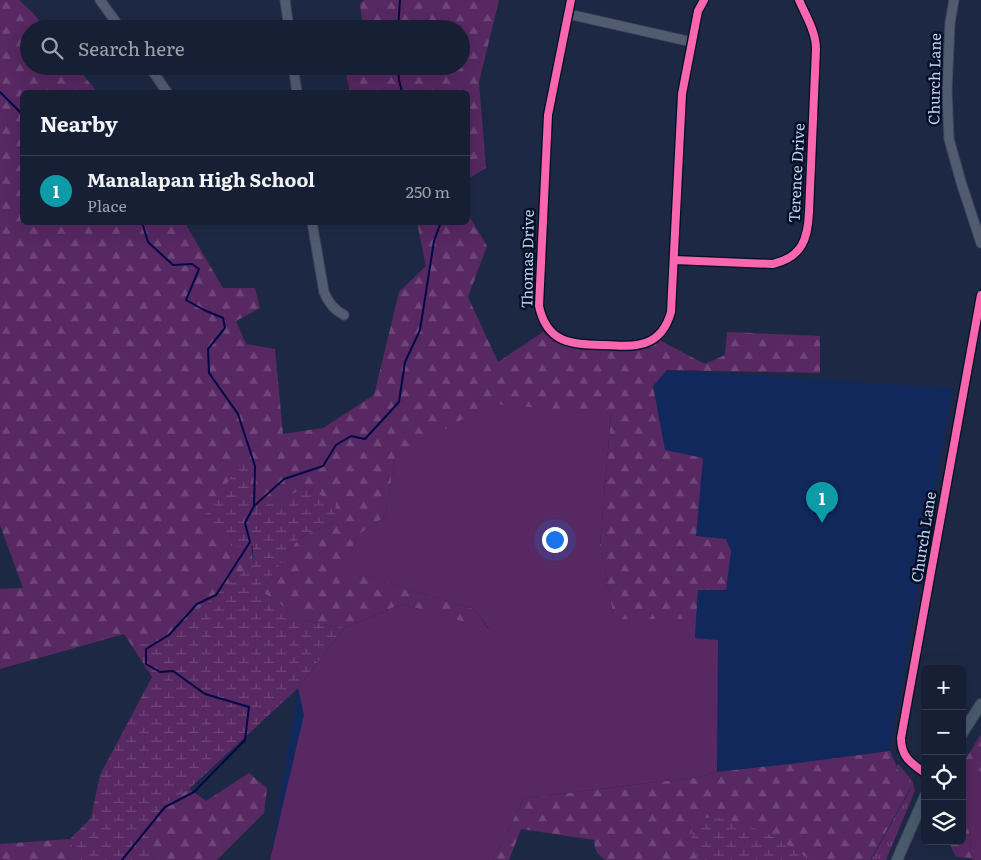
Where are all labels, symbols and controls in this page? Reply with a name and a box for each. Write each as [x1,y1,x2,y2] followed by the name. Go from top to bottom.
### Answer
[20,20,470,75] search box
[921,33,946,125] street label: Church Lane
[38,34,66,62] icon: search
[78,34,185,62] text: Search here
[40,107,118,138] text: Nearby
[781,122,810,223] street label: Terence Drive
[87,165,315,193] text: Manalapan High School
[53,179,59,203] text: 1
[406,179,450,203] text: 250 m
[87,193,127,217] text: Place
[514,209,539,309] street label: Thomas Drive
[806,482,838,523] pin: 1
[904,489,941,584] street label: Church Lane
[542,527,568,553] your location
[921,665,966,845] map controls
[921,665,966,710] button: +
[921,710,966,755] button: −
[921,755,966,800] button: locate
[921,800,966,845] button: layers

